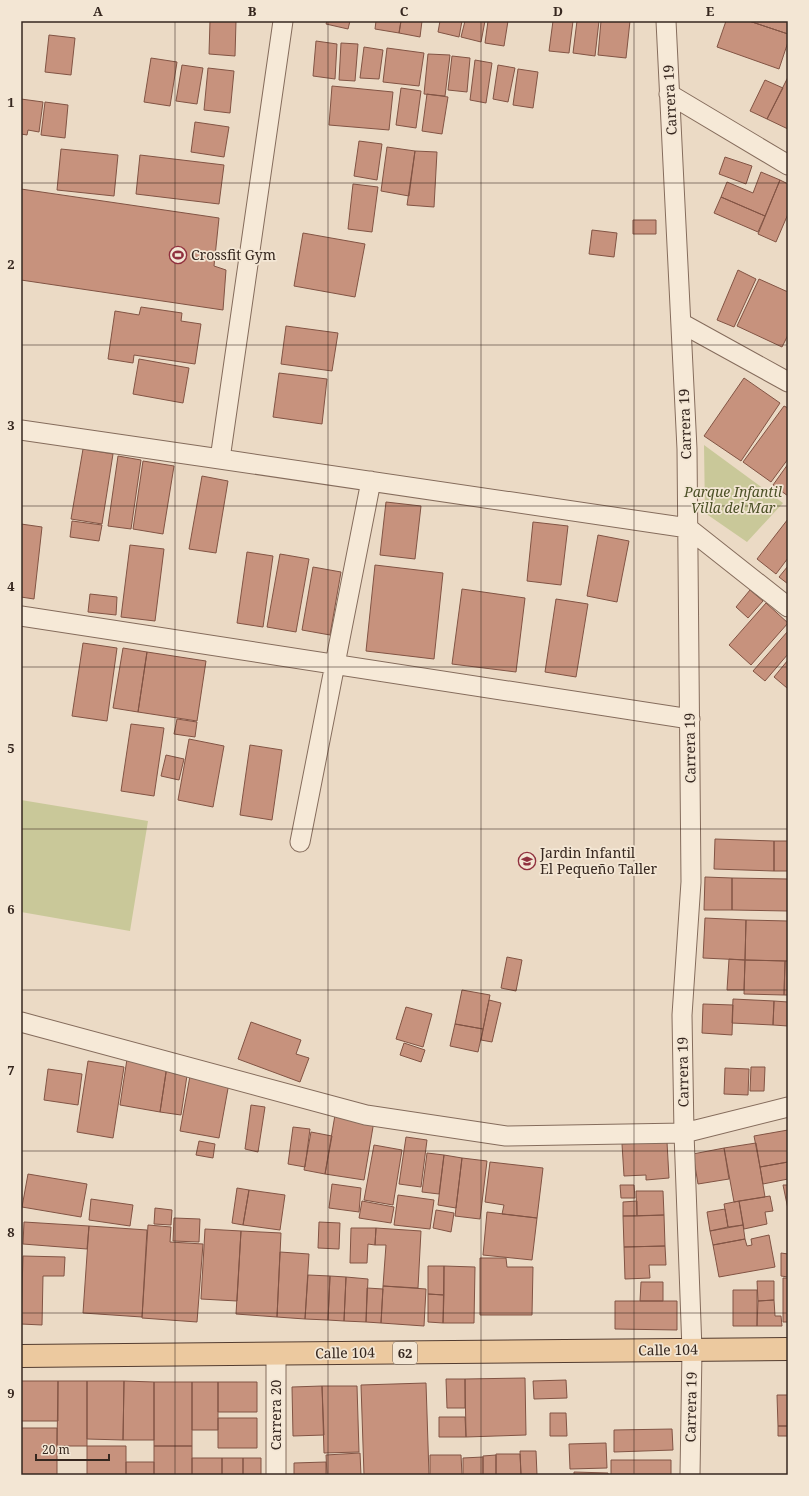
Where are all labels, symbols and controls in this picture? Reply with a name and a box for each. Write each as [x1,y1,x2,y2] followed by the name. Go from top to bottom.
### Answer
[93,2,103,20] text: A
[248,2,257,20] text: B
[400,2,409,20] text: C
[553,2,563,20] text: D
[706,2,715,20] text: E
[658,64,681,136] street label: Carrera 19
[7,93,15,111] text: 1
[168,245,188,265] sports icon: Crossfit Gym
[191,245,276,264] place label: Crossfit Gym
[7,255,15,273] text: 2
[674,388,695,460] street label: Carrera 19
[7,416,15,434] text: 3
[683,482,783,517] park label: Parque Infantil Villa del Mar
[7,577,15,595] text: 4
[679,713,700,783] street label: Carrera 19
[7,739,15,757] text: 5
[539,843,658,878] place label: Jardin Infantil El Pequeño Taller
[517,851,537,871] school or university icon: Jardin Infantil El Pequeño Taller
[7,900,15,918] text: 6
[672,1037,693,1107] street label: Carrera 19
[7,1061,15,1079] text: 7
[7,1223,15,1241] text: 8
[638,1339,698,1360] street label: Calle 104
[315,1342,375,1363] street label: Calle 104
[393,1342,417,1364] road number: 62
[680,1372,701,1442] street label: Carrera 19
[266,1380,285,1450] street label: Carrera 20
[7,1384,15,1402] text: 9
[36,1436,109,1462] scale bar
[42,1441,70,1458] text: 20 m

